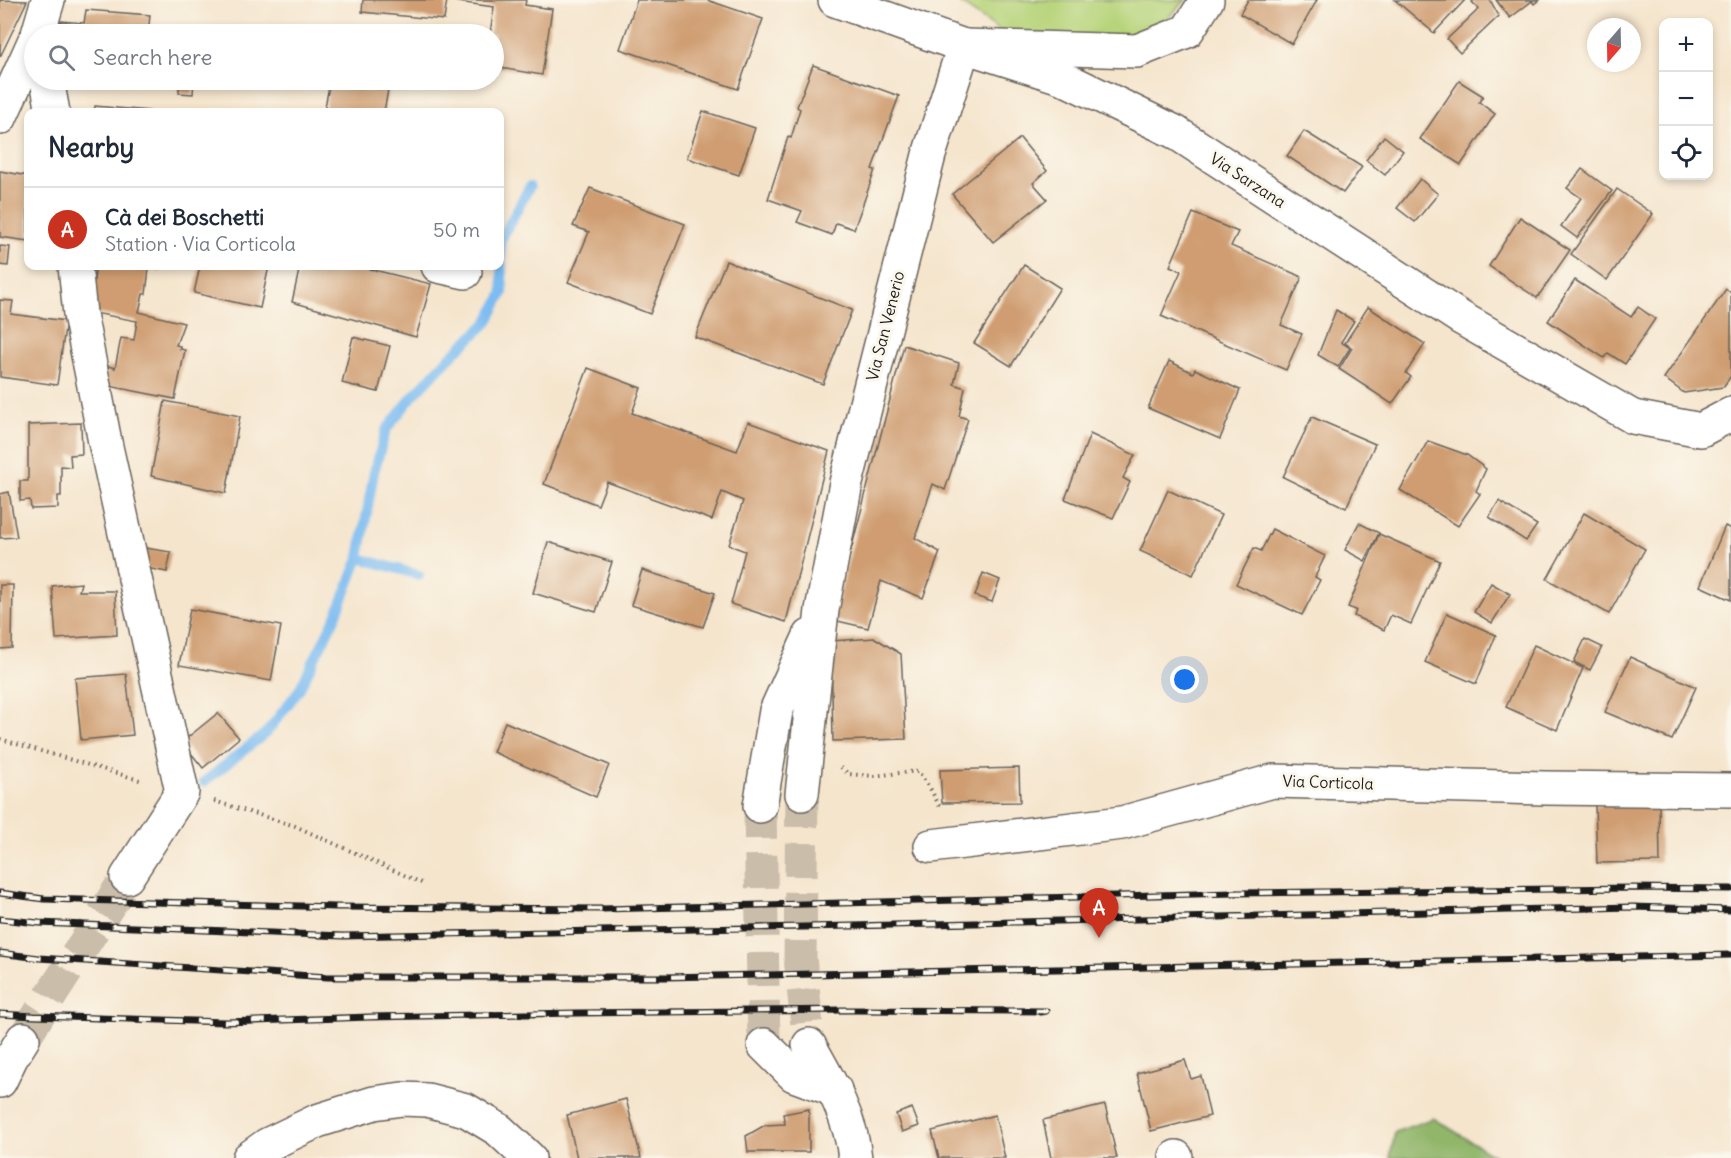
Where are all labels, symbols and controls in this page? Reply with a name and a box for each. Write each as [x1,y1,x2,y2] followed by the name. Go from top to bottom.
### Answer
[1587,18,1641,72] north arrow
[1659,18,1713,180] map controls
[1659,18,1713,72] button: +
[24,24,504,90] search box
[45,41,78,74] icon: search
[93,43,212,71] text: Search here
[1659,72,1713,126] button: −
[1659,126,1713,180] button: locate
[48,131,134,164] text: Nearby
[1206,148,1290,212] street label: Via Sarzana
[105,203,264,231] text: Cà dei Boschetti
[61,217,74,242] text: A
[433,217,480,242] text: 50 m
[105,231,296,256] text: Station · Via Corticola
[862,269,908,383] street label: Via San Venerio
[1170,665,1199,694] your location
[1282,770,1374,794] street label: Via Corticola
[1080,888,1118,938] pin: A

